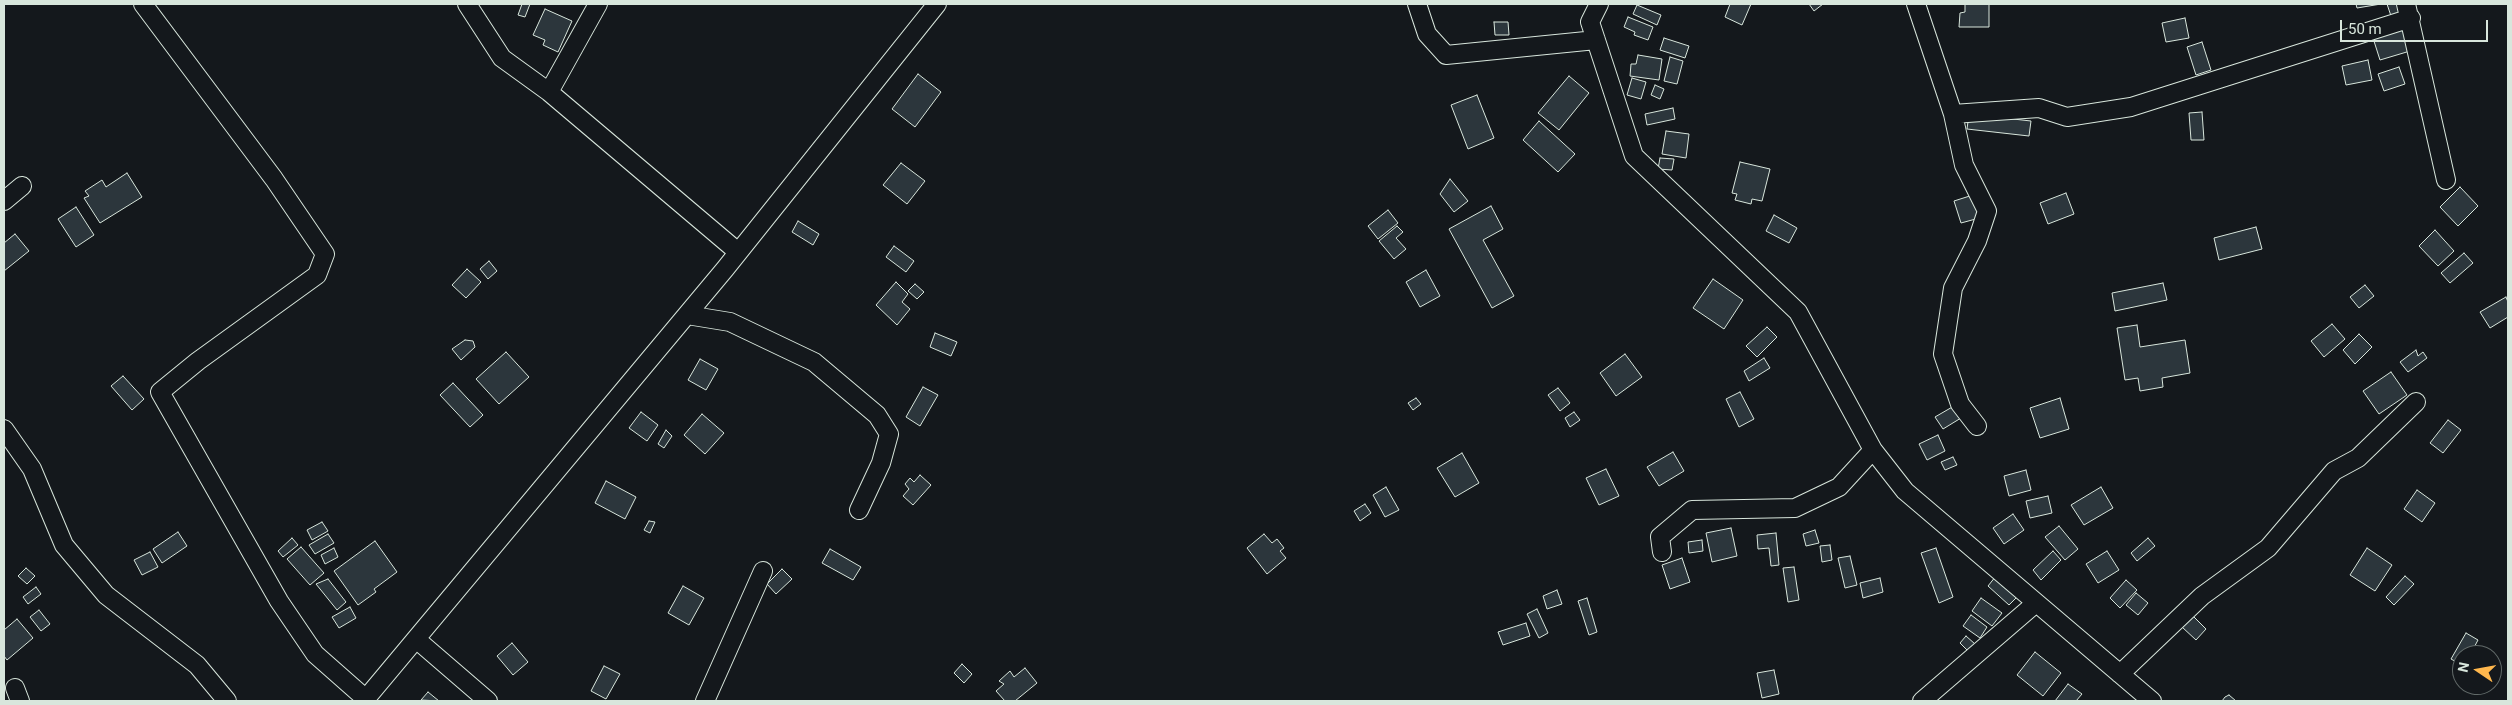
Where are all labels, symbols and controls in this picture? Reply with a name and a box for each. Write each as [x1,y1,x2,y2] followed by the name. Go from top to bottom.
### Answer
[2342,10,2490,42] scale bar
[2348,20,2382,38] text: 50 m
[2452,645,2502,695] north arrow
[2454,661,2472,674] text: N

